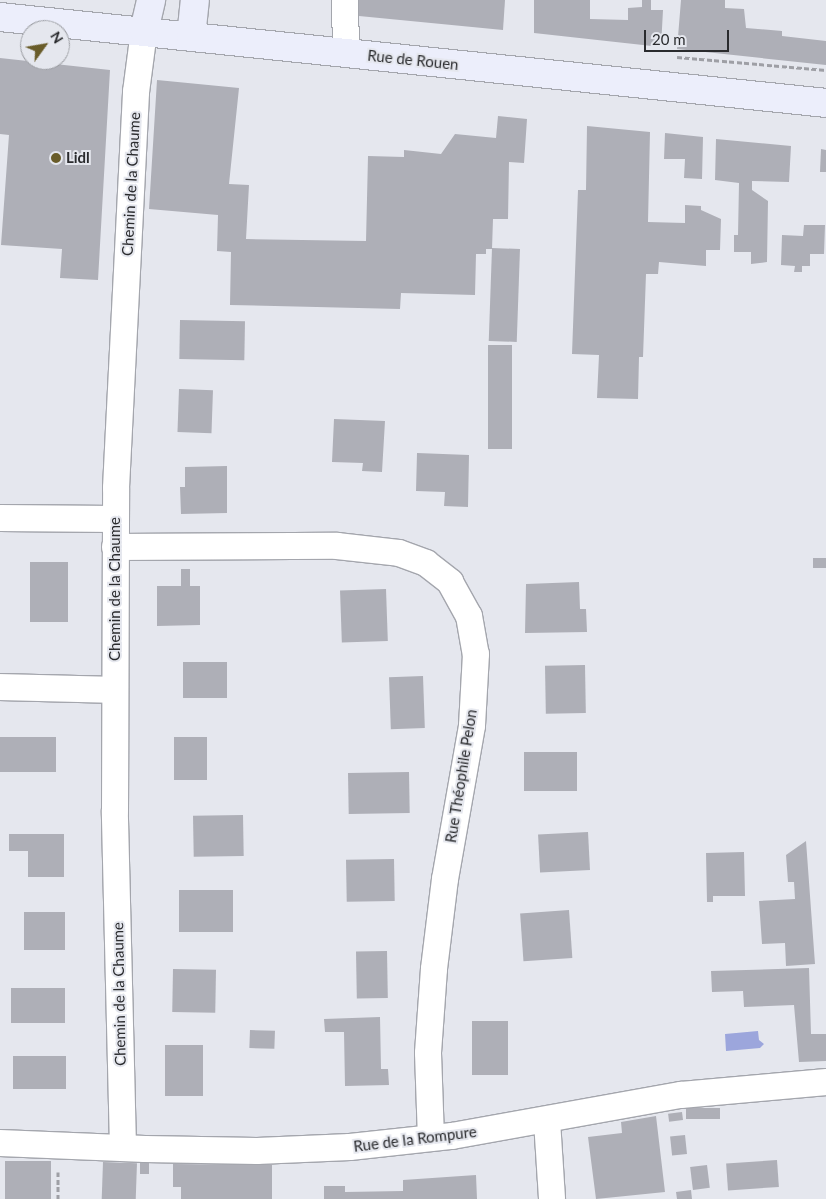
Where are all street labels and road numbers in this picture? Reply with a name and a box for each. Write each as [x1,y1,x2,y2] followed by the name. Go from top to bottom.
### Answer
[367,46,459,74] street label: Rue de Rouen
[118,112,144,256] street label: Chemin de la Chaume
[106,517,124,661] street label: Chemin de la Chaume
[442,708,480,844] street label: Rue Théophile Pelon
[109,922,129,1066] street label: Chemin de la Chaume
[352,1123,478,1155] street label: Rue de la Rompure

